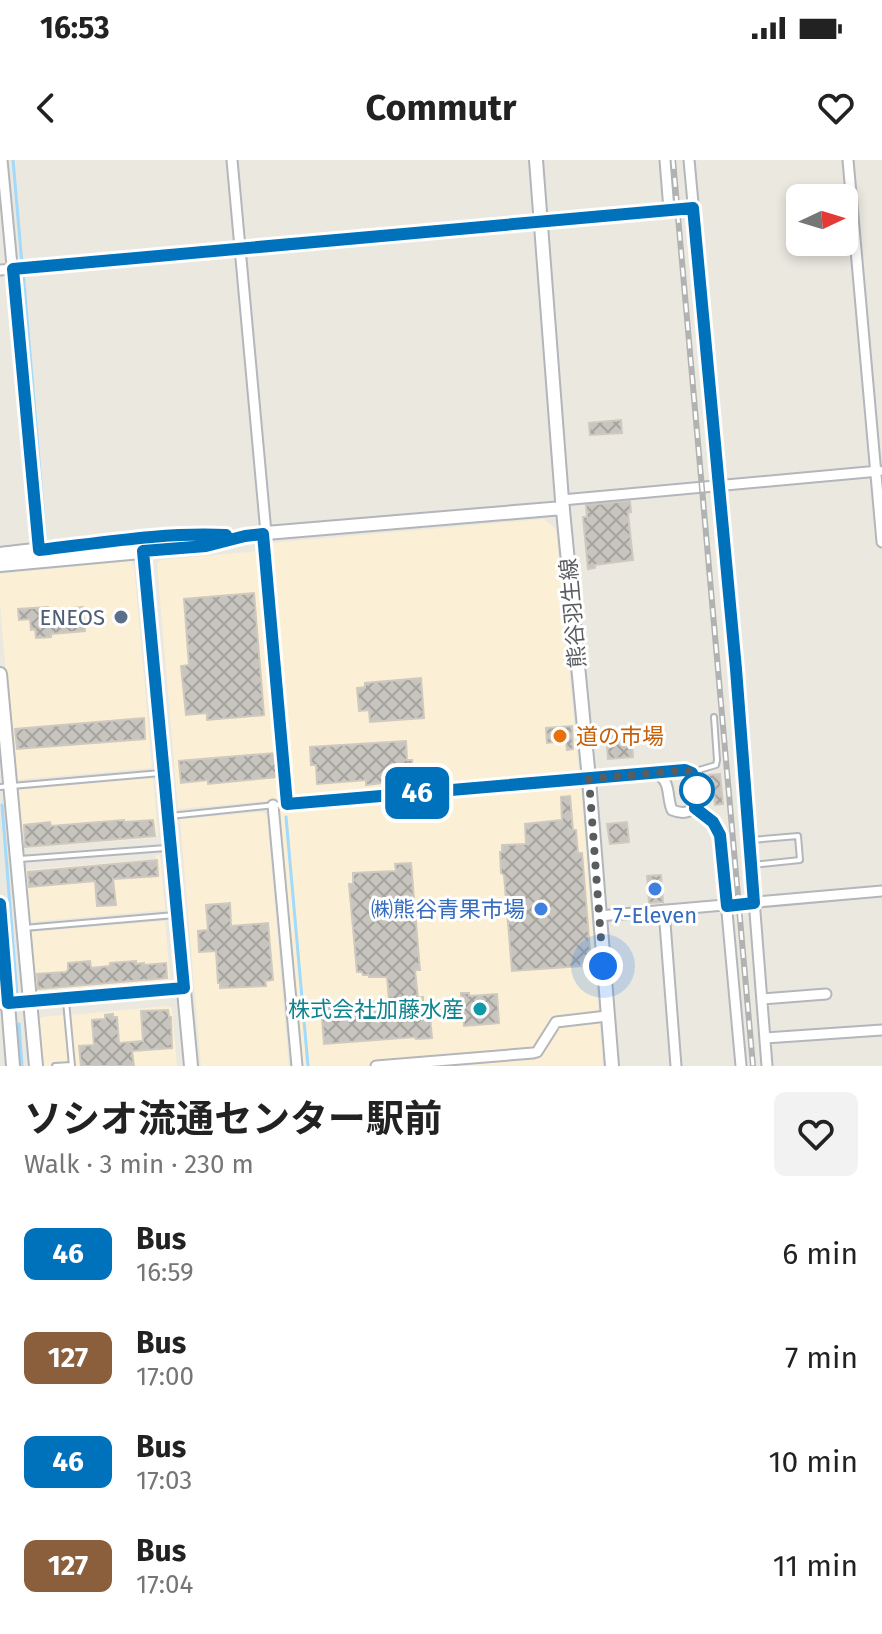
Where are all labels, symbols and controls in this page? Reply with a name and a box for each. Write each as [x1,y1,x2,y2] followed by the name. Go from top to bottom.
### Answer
[40,10,110,46] text: 16:53
[24,86,68,130] icon: back
[366,86,516,130] text: Commutr
[814,86,858,130] icon: heart
[786,184,858,256] north arrow
[786,184,858,256] map controls
[555,557,591,669] street label: 熊谷羽生線
[39,604,105,631] place label: ENEOS
[112,608,130,626] marker: ENEOS
[576,723,664,750] place label: 道の市場
[551,727,569,745] marker: 道の市場
[381,767,453,819] line badge: 46
[680,773,714,807] unlabelled marker
[401,776,433,809] text: 46
[646,880,664,898] marker: 7-Eleven
[371,896,525,923] place label: ㈱熊谷青果市場
[532,900,550,918] marker: ㈱熊谷青果市場
[613,902,697,929] place label: 7-Eleven
[583,946,623,986] your location
[288,996,464,1023] place label: 株式会社加藤水産
[471,1000,489,1018] marker: 株式会社加藤水産
[774,1092,858,1176] button: heart
[24,1096,442,1142] text: ソシオ流通センター駅前
[24,1149,254,1180] text: Walk · 3 min · 230 m
[136,1221,186,1257] text: Bus
[782,1236,858,1272] text: 6 min
[52,1237,84,1270] text: 46
[136,1257,194,1288] text: 16:59
[136,1325,186,1361] text: Bus
[785,1340,858,1376] text: 7 min
[48,1341,88,1374] text: 127
[136,1361,194,1392] text: 17:00
[136,1429,186,1465] text: Bus
[769,1444,858,1480] text: 10 min
[52,1445,84,1478] text: 46
[136,1465,192,1496] text: 17:03
[136,1533,186,1569] text: Bus
[773,1548,858,1584] text: 11 min
[48,1549,88,1582] text: 127
[136,1569,193,1600] text: 17:04

